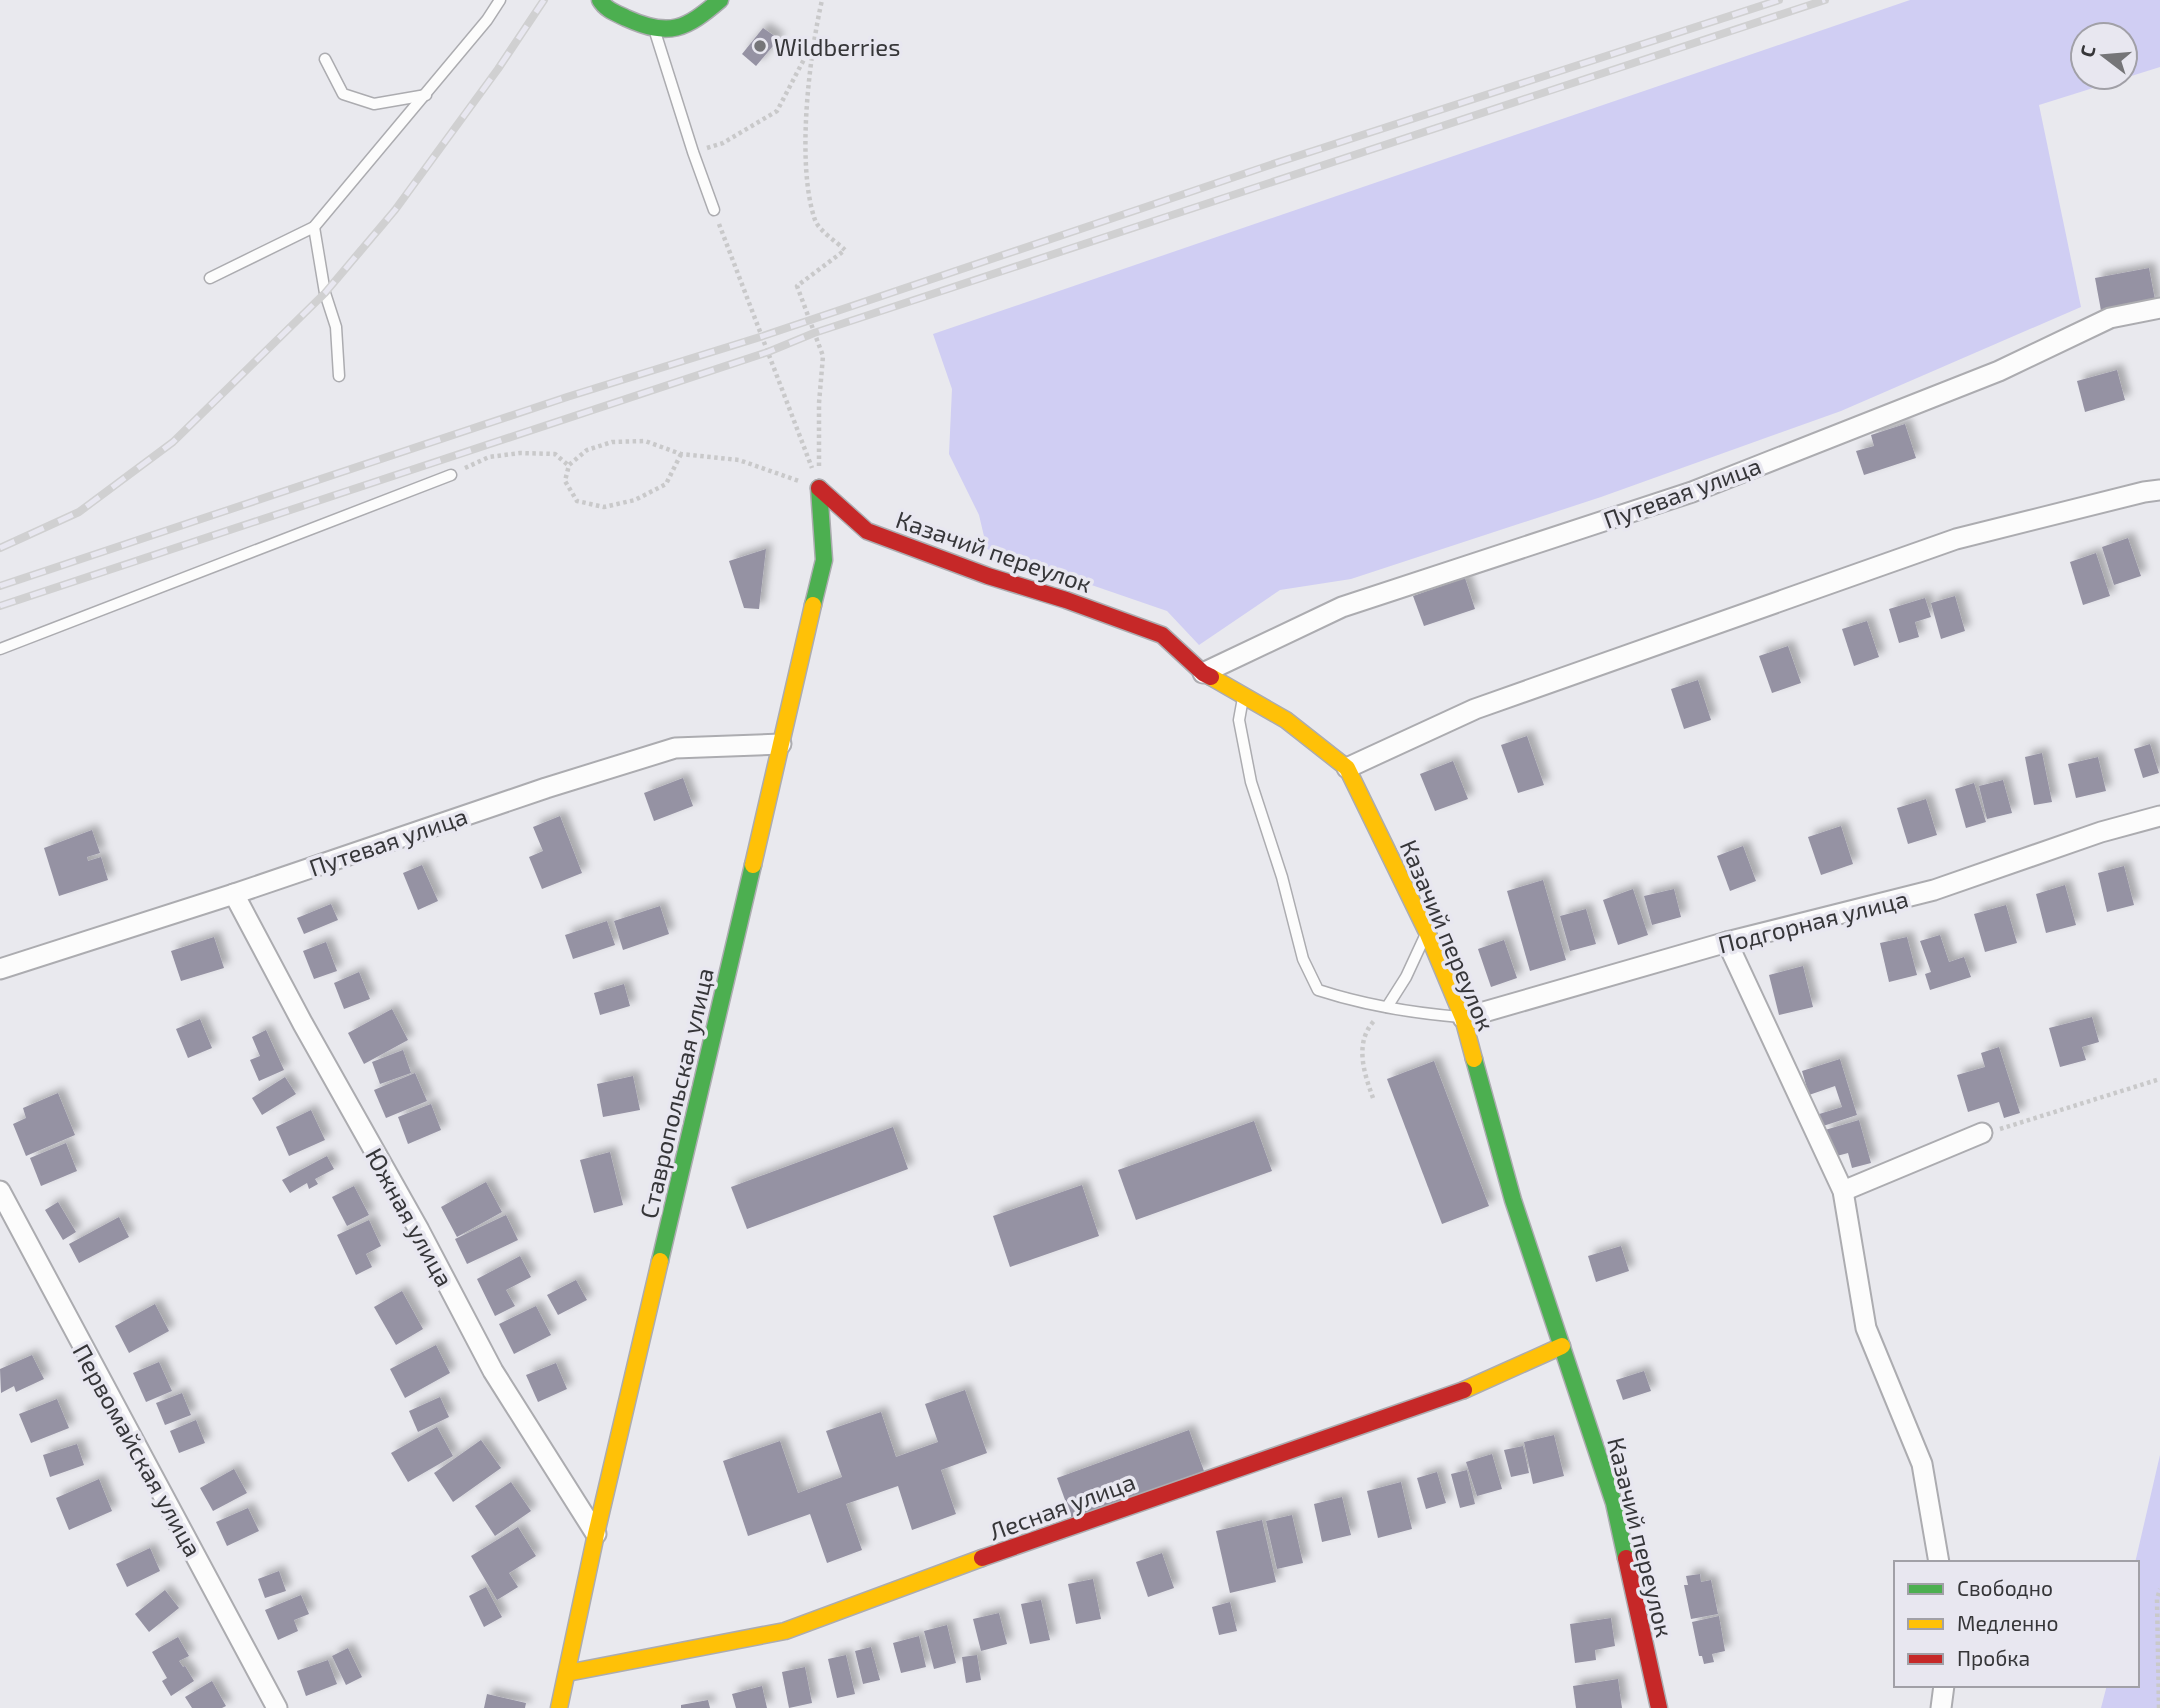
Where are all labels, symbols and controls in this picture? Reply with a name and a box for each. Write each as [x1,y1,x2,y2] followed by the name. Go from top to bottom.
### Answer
[2069,21,2139,91] north arrow
[774,32,900,61] place label: Wildberries
[752,38,768,54] marker: Wildberries
[2075,43,2100,60] text: С
[1599,450,1765,535] street label: Путевая улица
[892,504,1096,599] street label: Казачий переулок
[305,800,471,883] street label: Путевая улица
[1394,835,1501,1035] street label: Казачий переулок
[1715,883,1911,960] street label: Подгорная улица
[633,965,720,1221] street label: Ставропольская улица
[359,1143,460,1292] street label: Южная улица
[67,1339,209,1562] street label: Первомайская улица
[1601,1434,1680,1640] street label: Казачий переулок
[985,1466,1139,1547] street label: Лесная улица
[1894,1561,2139,1687] legend
[1957,1575,2053,1600] text: Свободно
[1957,1610,2059,1635] text: Медленно
[1957,1645,2030,1670] text: Пробка

